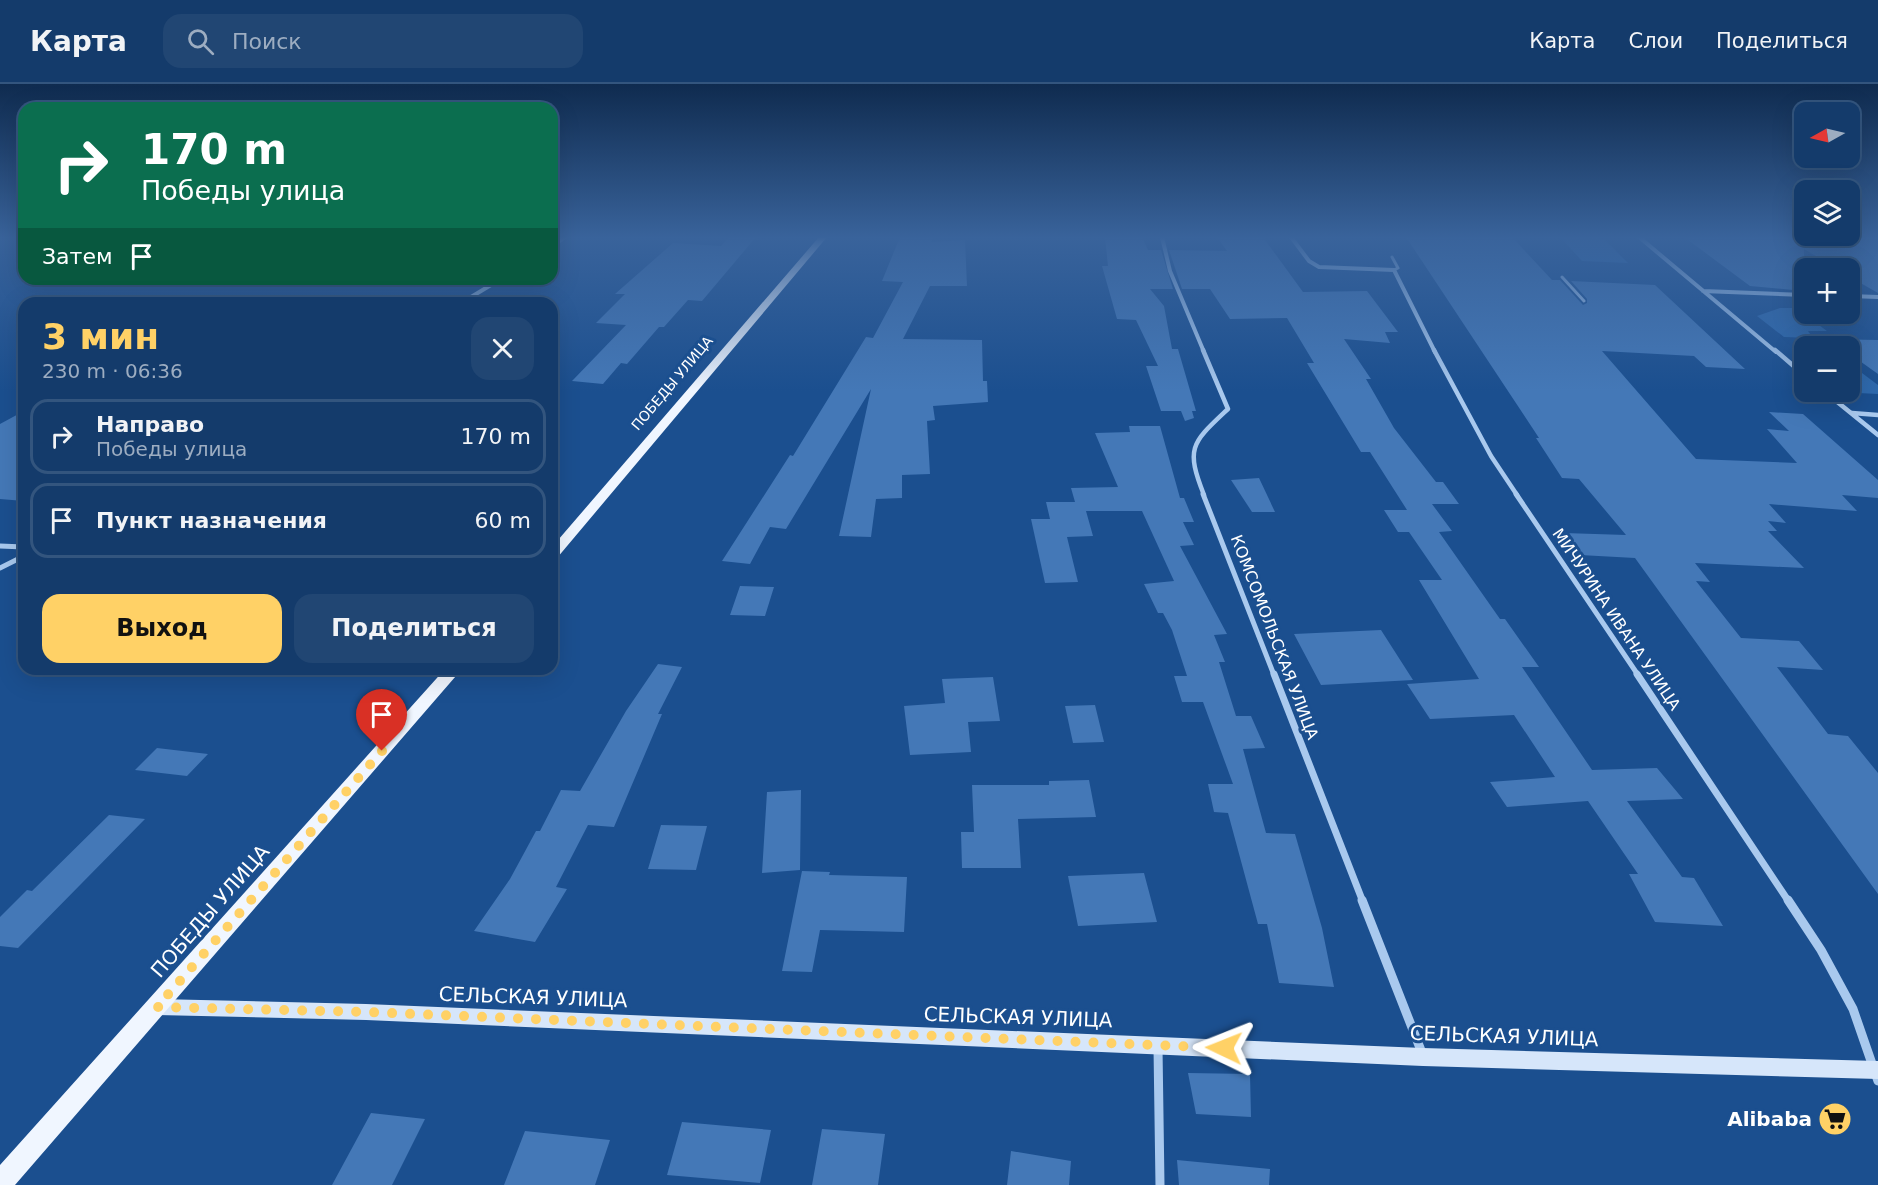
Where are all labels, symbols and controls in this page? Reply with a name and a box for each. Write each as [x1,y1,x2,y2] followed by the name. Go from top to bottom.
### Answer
[163,14,583,68] search box
[30,25,127,58] text: Карта
[184,25,217,58] icon: search
[232,29,302,54] text: Поиск
[1529,29,1595,53] text: Карта
[1628,29,1683,53] text: Слои
[1716,29,1848,53] text: Поделиться
[1794,102,1860,168] north arrow
[1794,102,1860,402] map controls
[141,125,287,174] text: 170 m
[42,126,120,204] icon: right
[141,175,345,206] text: Победы улица
[1794,180,1860,246] button: layers
[125,240,158,273] icon: arrive
[42,244,113,269] text: Затем
[1794,258,1860,324] button: +
[42,316,159,357] text: 3 мин
[471,317,534,380] button: close
[628,332,716,433] street label: ПОБЕДЫ УЛИЦА
[1794,336,1860,402] button: −
[42,359,183,383] text: 230 m · 06:36
[96,412,204,437] text: Направо
[45,420,78,453] icon: right
[461,424,531,449] text: 170 m
[96,437,247,461] text: Победы улица
[45,504,78,537] icon: arrive
[96,508,327,533] text: Пункт назначения
[475,508,531,533] text: 60 m
[1549,525,1685,714] street label: МИЧУРИНА ИВАНА УЛИЦА
[1227,532,1322,742] street label: КОМСОМОЛЬСКАЯ УЛИЦА
[42,594,282,663] button: Выход
[294,594,534,663] button: Поделиться
[356,689,407,751] pin
[365,698,398,731] icon: arrive
[146,839,274,982] street label: ПОБЕДЫ УЛИЦА
[438,982,628,1012] street label: СЕЛЬСКАЯ УЛИЦА
[923,1002,1113,1032] street label: СЕЛЬСКАЯ УЛИЦА
[1192,1016,1256,1080] position arrow
[1409,1021,1599,1051] street label: СЕЛЬСКАЯ УЛИЦА
[1817,1101,1853,1137] supermarket icon: Alibaba
[1727,1107,1812,1131] place label: Alibaba

